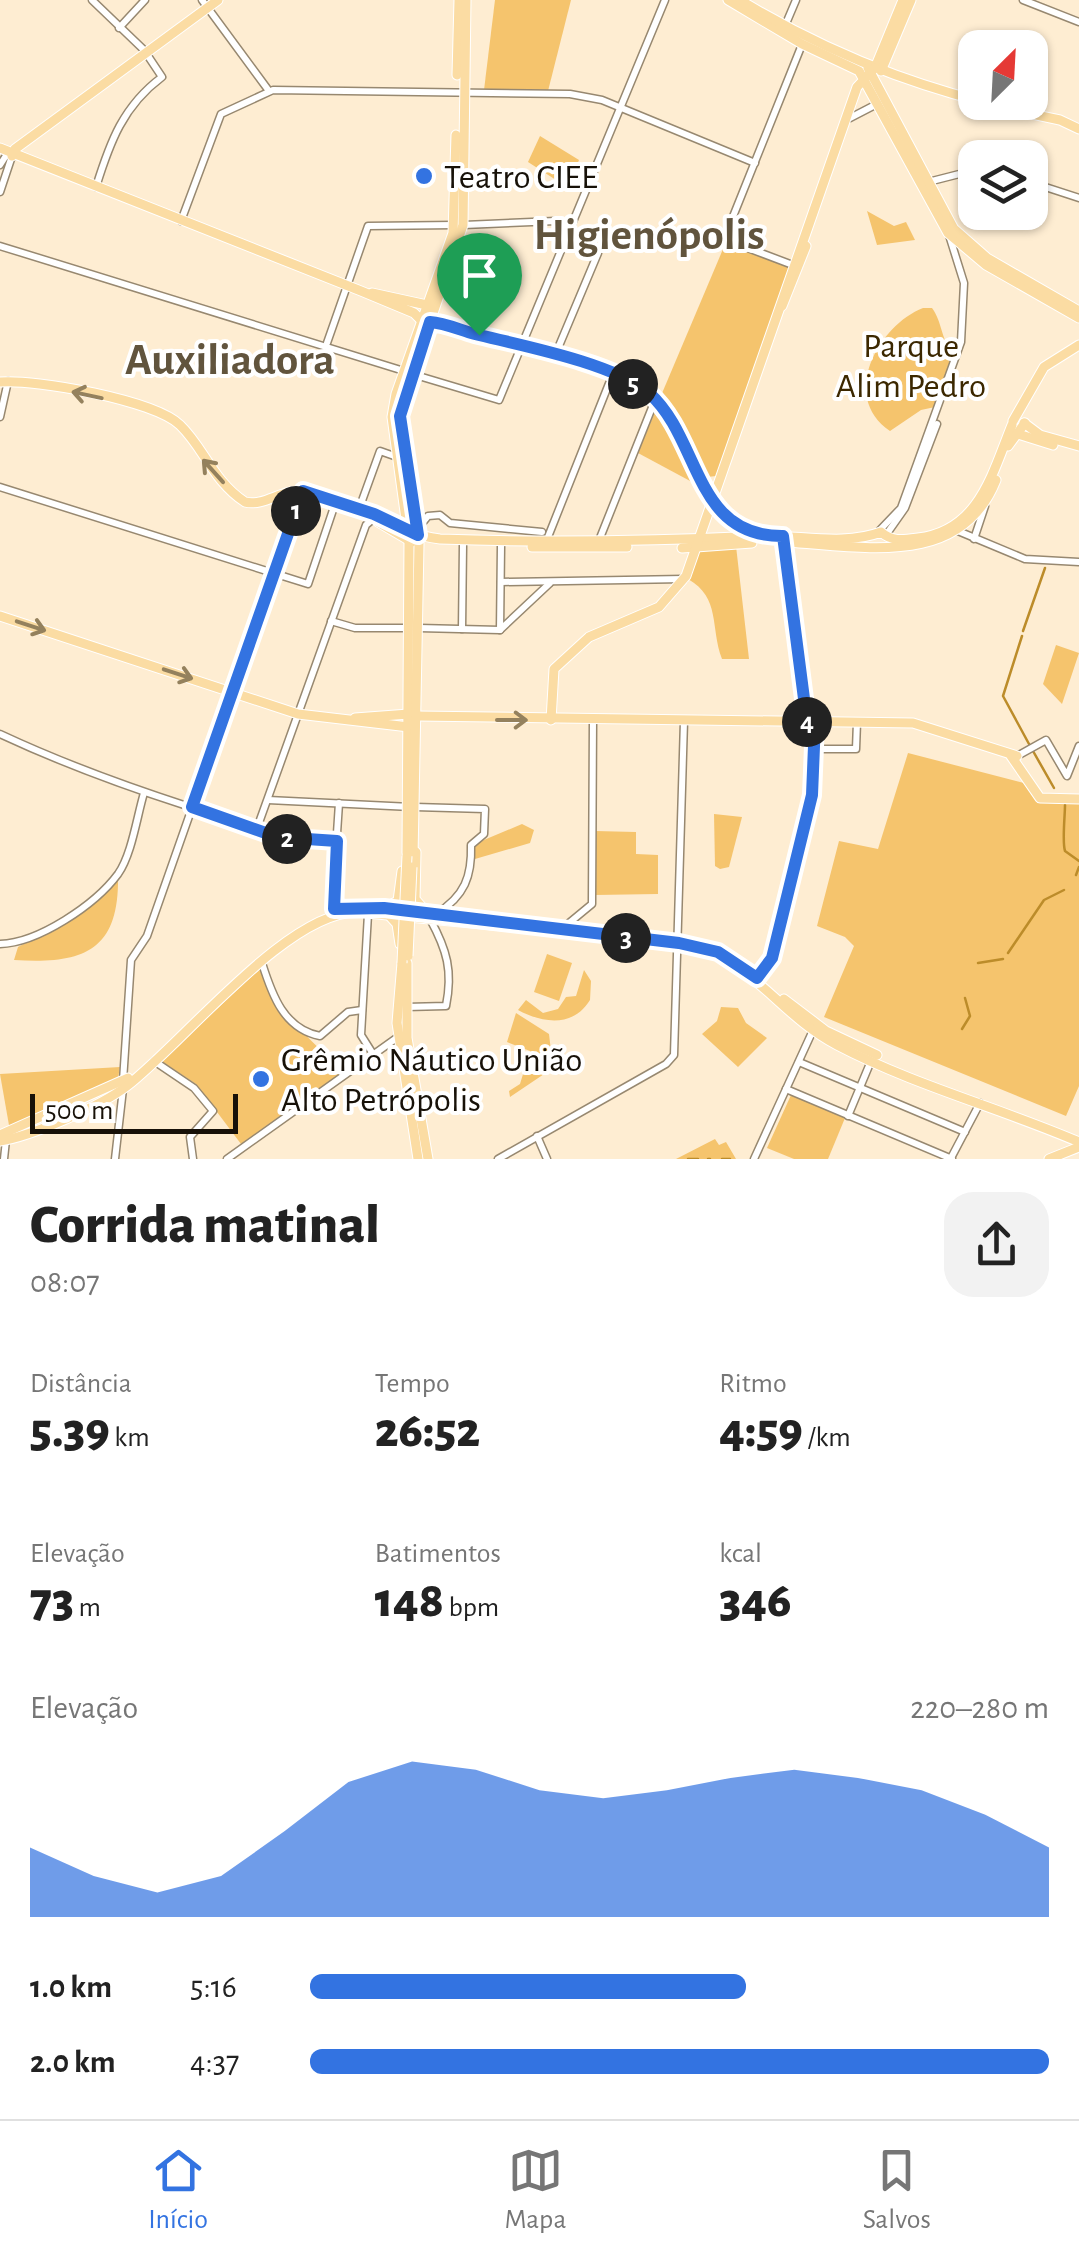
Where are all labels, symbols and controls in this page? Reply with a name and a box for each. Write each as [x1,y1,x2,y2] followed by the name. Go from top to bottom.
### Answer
[958,30,1048,120] north arrow
[958,30,1048,230] map controls
[958,140,1048,230] button: layers
[444,160,598,195] place label: Teatro CIEE
[413,165,435,187] marker: Teatro CIEE
[534,213,765,258] district label: Higienópolis
[437,233,522,336] pin
[452,248,507,303] icon: arrive
[836,329,986,404] park label: Parque Alim Pedro
[125,338,335,383] district label: Auxiliadora
[608,359,658,409] pin: 5
[627,370,639,398] text: 5
[72,385,104,403] one-way arrow
[202,459,225,484] one-way arrow
[271,486,321,536] pin: 1
[291,497,301,525] text: 1
[14,618,46,636] one-way arrow
[162,666,194,684] one-way arrow
[782,697,832,747] pin: 4
[800,708,814,736] text: 4
[494,710,527,730] one-way arrow
[262,814,312,864] pin: 2
[280,825,294,853] text: 2
[601,913,651,963] pin: 3
[620,924,632,952] text: 3
[281,1043,583,1118] place label: Grêmio Náutico União Alto Petrópolis
[250,1068,272,1090] marker: Grêmio Náutico União Alto Petrópolis
[30,1089,238,1134] scale bar
[45,1097,113,1125] text: 500 m
[944,1192,1049,1297] button: share
[30,1198,380,1253] text: Corrida matinal
[30,1266,100,1298] text: 08:07
[30,1370,132,1398] text: Distância
[375,1370,450,1398] text: Tempo
[719,1370,787,1398] text: Ritmo
[30,1406,110,1456] text: 5.39
[375,1406,480,1456] text: 26:52
[719,1406,803,1456] text: 4:59
[110,1424,150,1452] text: km
[803,1424,851,1452] text: /km
[30,1540,125,1568] text: Elevação
[375,1540,501,1568] text: Batimentos
[719,1540,762,1568] text: kcal
[30,1576,74,1626] text: 73
[375,1576,444,1626] text: 148
[719,1576,791,1626] text: 346
[74,1594,101,1622] text: m
[444,1594,499,1622] text: bpm
[30,1692,138,1724] text: Elevação
[910,1692,1049,1724] text: 220–280 m
[30,1971,112,2003] text: 1.0 km
[190,1971,237,2003] text: 5:16
[30,2046,116,2078] text: 2.0 km
[190,2046,239,2078] text: 4:37
[148,2143,208,2237] tab: Início
[504,2143,566,2237] tab: Mapa
[863,2143,931,2237] tab: Salvos

